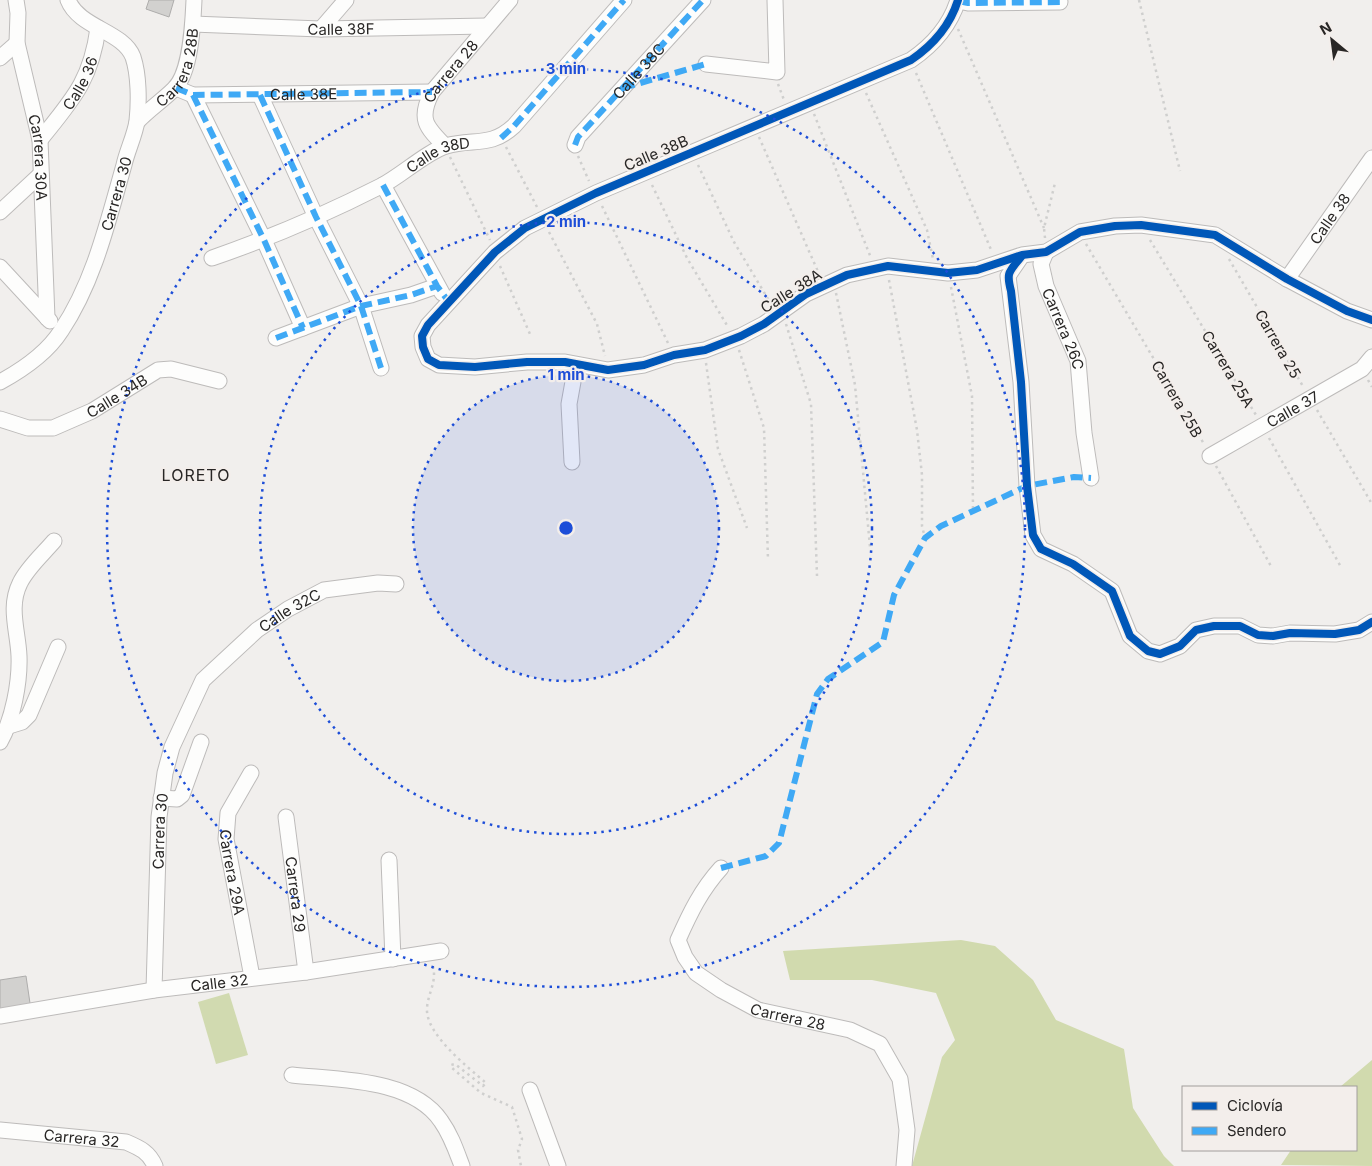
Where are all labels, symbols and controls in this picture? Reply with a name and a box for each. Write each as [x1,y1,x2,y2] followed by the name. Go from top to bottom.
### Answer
[1307,15,1357,65] north arrow
[1317,18,1334,38] text: N
[307,19,375,39] street label: Calle 38F
[152,27,202,111] street label: Carrera 28B
[419,36,482,105] street label: Carrera 28
[608,39,669,103] street label: Calle 38C
[58,54,101,114] street label: Calle 36
[546,59,586,78] text: 3 min
[270,84,337,104] street label: Calle 38E
[25,112,52,201] street label: Carrera 30A
[621,131,691,175] street label: Calle 38B
[402,133,471,177] street label: Calle 38D
[96,154,135,233] street label: Carrera 30
[1305,189,1354,248] street label: Calle 38
[546,212,586,231] text: 2 min
[757,265,825,317] street label: Calle 38A
[1038,285,1088,370] street label: Carrera 26C
[1251,306,1305,382] street label: Carrera 25
[1198,327,1258,411] street label: Carrera 25A
[1147,357,1207,441] street label: Carrera 25B
[547,365,585,384] text: 1 min
[83,370,151,422] street label: Calle 34B
[1263,386,1322,431] street label: Calle 37
[162,465,230,485] district label: LORETO
[557,519,575,537] centre of rings
[255,584,324,636] street label: Calle 32C
[148,792,172,870] street label: Carrera 30
[216,829,250,917] street label: Carrera 29A
[282,855,310,933] street label: Carrera 29
[189,969,249,995] street label: Calle 32
[747,998,827,1034] street label: Carrera 28
[1182,1086,1357,1151] legend
[1227,1096,1283,1115] text: Ciclovía
[1227,1121,1287,1140] text: Sendero
[43,1125,120,1151] street label: Carrera 32

